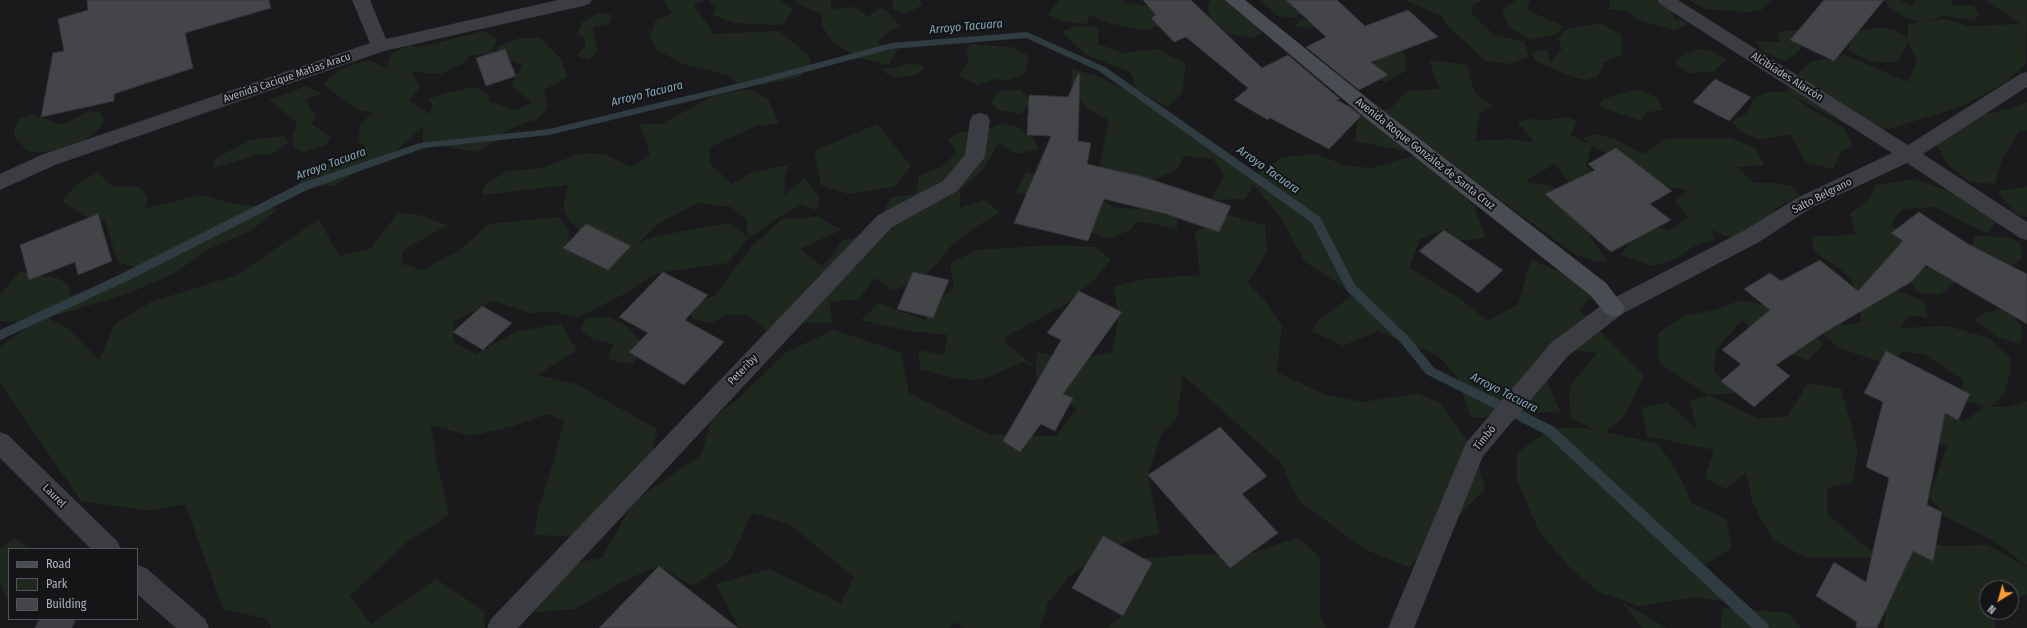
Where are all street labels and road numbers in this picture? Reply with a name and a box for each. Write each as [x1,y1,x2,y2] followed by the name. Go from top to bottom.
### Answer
[222,50,352,106] street label: Avenida Cacique Matías Aracu
[1749,50,1825,104] street label: Alcibíades Alarcón
[1352,95,1498,213] street label: Avenida Roque González de Santa Cruz
[1790,175,1854,217] street label: Salto Belgrano
[725,352,761,388] street label: Peteriby
[1471,423,1499,453] street label: Timbó
[40,482,68,510] street label: Laurel

